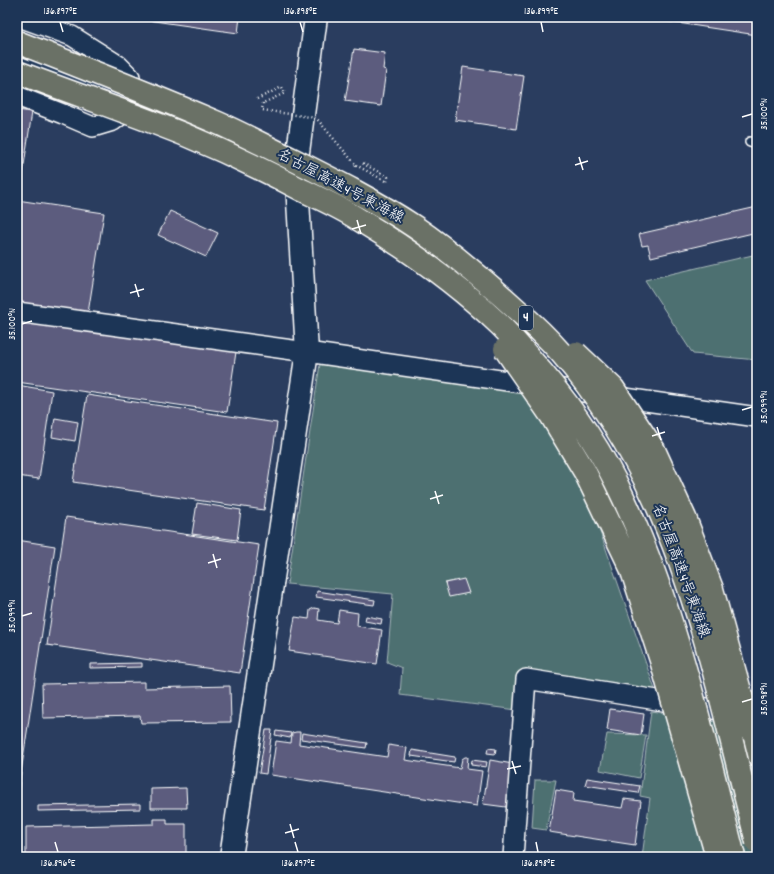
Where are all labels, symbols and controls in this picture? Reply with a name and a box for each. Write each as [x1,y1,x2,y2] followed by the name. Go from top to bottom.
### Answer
[43,5,77,19] text: 136.897°E
[283,5,317,19] text: 136.898°E
[524,5,559,19] text: 136.899°E
[758,98,772,130] text: 35.100°N
[272,144,408,230] street label: 名古屋高速4号東海線
[519,306,533,330] road number: 4
[6,308,20,340] text: 35.100°N
[758,390,772,424] text: 35.099°N
[646,501,714,641] street label: 名古屋高速4号東海線
[6,599,20,633] text: 35.099°N
[758,682,772,715] text: 35.098°N
[41,857,76,871] text: 136.896°E
[281,857,315,871] text: 136.897°E
[521,857,555,871] text: 136.898°E

